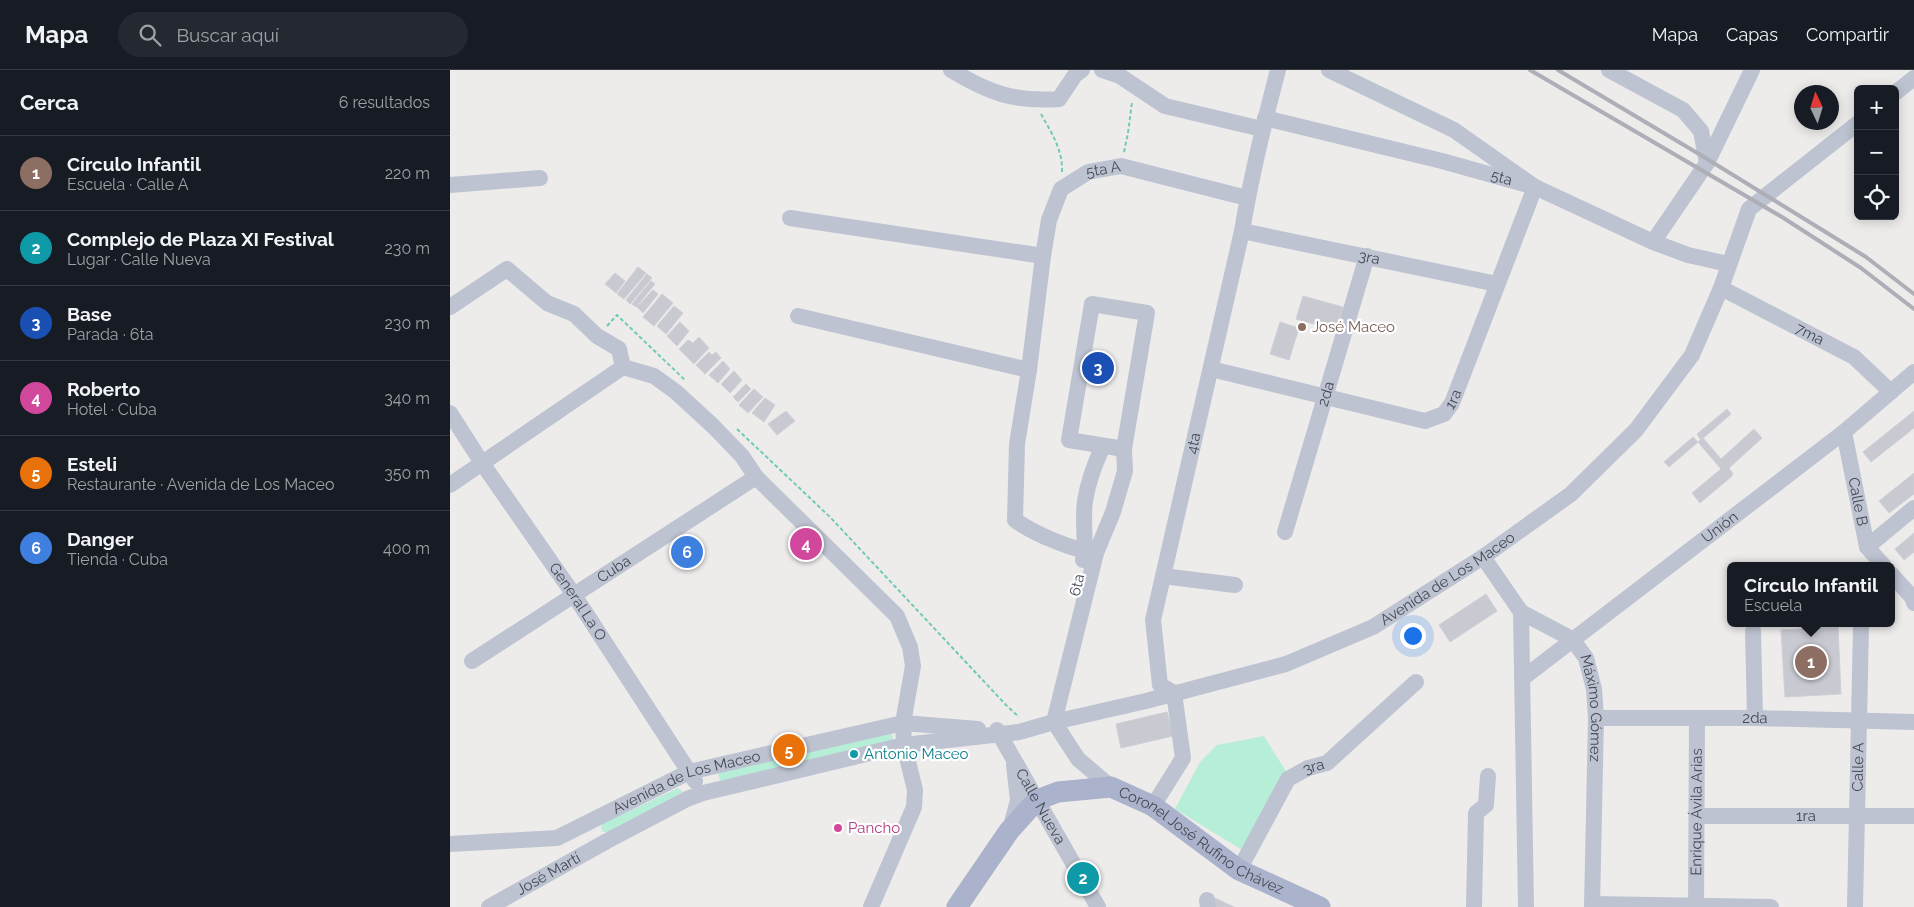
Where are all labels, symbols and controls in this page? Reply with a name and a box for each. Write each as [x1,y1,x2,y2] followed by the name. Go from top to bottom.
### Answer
[118,12,468,57] search box
[25,20,88,49] text: Mapa
[136,21,164,49] icon: search
[176,24,279,46] text: Buscar aquí
[1652,24,1698,45] text: Mapa
[1726,24,1778,45] text: Capas
[1806,24,1889,45] text: Compartir
[1794,85,1839,130] north arrow
[1854,85,1899,220] map controls
[1854,85,1899,130] button: +
[20,90,79,115] text: Cerca
[339,93,430,112] text: 6 resultados
[1854,130,1899,175] button: −
[67,153,201,175] text: Círculo Infantil
[1084,157,1122,181] street label: 5ta A
[32,164,40,183] text: 1
[385,164,430,183] text: 220 m
[1489,166,1514,189] street label: 5ta
[67,175,189,194] text: Escuela · Calle A
[1854,175,1899,220] button: locate
[67,228,334,250] text: Complejo de Plaza XI Festival
[31,239,41,258] text: 2
[385,239,430,258] text: 230 m
[1357,246,1382,268] street label: 3ra
[67,250,211,269] text: Lugar · Calle Nueva
[67,303,112,325] text: Base
[32,314,40,333] text: 3
[385,314,430,333] text: 230 m
[1312,318,1395,336] place label: José Maceo
[1792,319,1827,349] street label: 7ma
[1296,321,1308,333] marker: José Maceo
[67,325,153,344] text: Parada · 6ta
[1082,349,1114,387] pin: 3
[67,378,140,400] text: Roberto
[1314,379,1338,409] street label: 2da
[1441,387,1465,413] street label: 1ra
[31,389,41,408] text: 4
[384,389,430,408] text: 340 m
[67,400,157,419] text: Hotel · Cuba
[1182,431,1205,456] street label: 4ta
[67,453,117,475] text: Esteli
[32,464,40,483] text: 5
[384,464,430,483] text: 350 m
[67,475,334,494] text: Restaurante · Avenida de Los Maceo
[1844,476,1872,528] street label: Calle B
[1698,508,1742,547] street label: Unión
[790,525,822,563] pin: 4
[67,528,134,550] text: Danger
[1377,528,1519,629] street label: Avenida de Los Maceo
[671,533,703,571] pin: 6
[31,539,41,558] text: 6
[383,539,430,558] text: 400 m
[67,550,168,569] text: Tienda · Cuba
[594,552,634,587] street label: Cuba
[545,559,610,644] street label: General La O
[1727,562,1895,627] popup
[1066,572,1088,598] street label: 6ta
[1744,574,1878,596] text: Círculo Infantil
[1744,596,1802,615] text: Escuela
[1400,623,1426,649] your location
[1795,643,1827,681] pin: 1
[1576,653,1605,762] street label: Máximo Gómez
[1742,709,1768,727] street label: 2da
[773,731,805,769] pin: 5
[1848,742,1868,792] street label: Calle A
[864,745,969,763] place label: Antonio Maceo
[609,747,762,818] street label: Avenida de Los Maceo
[848,748,860,760] marker: Antonio Maceo
[1687,748,1706,876] street label: Enrique Ávila Arias
[1299,755,1326,778] street label: 3ra
[1012,765,1069,848] street label: Calle Nueva
[1116,783,1287,898] street label: Coronel José Rufino Chávez
[1796,807,1816,825] street label: 1ra
[848,819,900,837] place label: Pancho
[832,822,844,834] marker: Pancho
[513,848,584,899] street label: José Martí
[1067,859,1099,897] pin: 2

